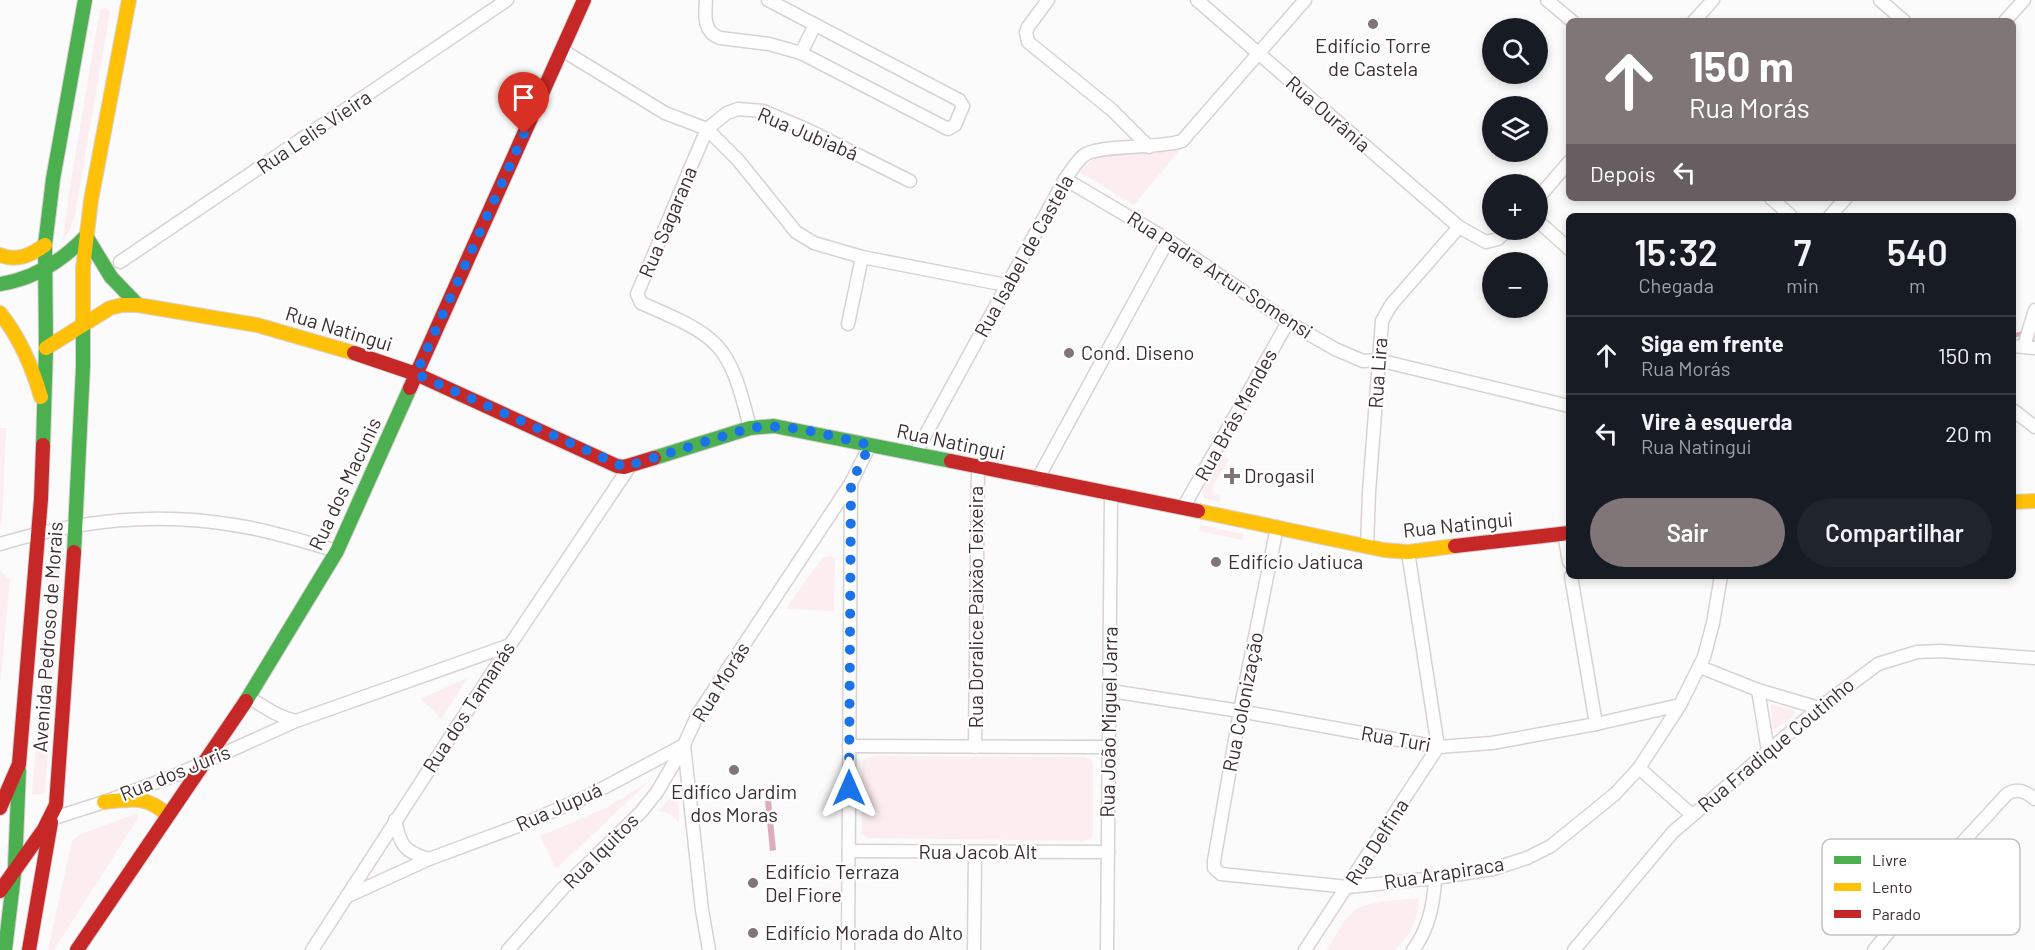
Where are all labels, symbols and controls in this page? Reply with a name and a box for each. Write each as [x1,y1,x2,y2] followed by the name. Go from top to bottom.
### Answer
[1366,17,1380,31] marker: Edifício Torre de Castela
[1482,18,1548,318] map controls
[1482,18,1548,84] button: search
[1315,33,1431,80] place label: Edifício Torre de Castela
[1689,40,1794,90] text: 150 m
[1590,42,1668,120] icon: ahead
[1282,70,1376,156] street label: Rua Ourânia
[498,72,549,134] pin
[507,81,540,114] icon: arrive
[252,84,375,178] street label: Rua Lelis Vieira
[1689,91,1810,123] text: Rua Morás
[1482,96,1548,162] button: layers
[755,101,862,165] street label: Rua Jubiabá
[1668,156,1701,189] icon: left
[1590,160,1656,186] text: Depois
[633,162,701,281] street label: Rua Sagarana
[968,170,1078,341] street label: Rua Isabel de Castela
[1482,174,1548,240] button: +
[1123,205,1318,343] street label: Rua Padre Artur Somensi
[1634,230,1718,273] text: 15:32
[1794,230,1811,273] text: 7
[1887,230,1948,273] text: 540
[1482,252,1548,318] button: −
[1638,273,1714,297] text: Chegada
[1786,273,1819,297] text: min
[1909,273,1926,297] text: m
[283,300,396,356] street label: Rua Natingui
[1641,330,1784,356] text: Siga em frente
[1363,337,1391,409] street label: Rua Lira
[1590,339,1623,372] icon: ahead
[1081,340,1194,364] place label: Cond. Diseno
[1938,342,1992,368] text: 150 m
[1189,344,1281,485] street label: Rua Brás Mendes
[1062,346,1076,360] marker: Cond. Diseno
[1641,356,1730,380] text: Rua Morás
[1641,408,1792,434] text: Vire à esquerda
[303,413,385,554] street label: Rua dos Macunis
[1590,417,1623,450] icon: left
[895,418,1008,464] street label: Rua Natingui
[1945,420,1992,446] text: 20 m
[1641,434,1752,458] text: Rua Natingui
[1244,463,1315,487] place label: Drogasil
[1225,469,1239,483] marker: Drogasil
[963,486,987,728] street label: Rua Doralice Paixão Teixeira
[1590,498,1785,567] button: Sair
[1797,498,1992,567] button: Compartilhar
[1402,506,1514,542] street label: Rua Natingui
[27,521,67,753] street label: Avenida Pedroso de Morais
[1228,549,1363,573] place label: Edifício Jatiuca
[1209,555,1223,569] marker: Edifício Jatiuca
[1094,626,1122,818] street label: Rua João Miguel Jarra
[1217,630,1267,774] street label: Rua Colonização
[417,636,519,776] street label: Rua dos Tamanás
[686,637,754,726] street label: Rua Morás
[1692,672,1858,817] street label: Rua Fradique Coutinho
[1359,720,1433,756] street label: Rua Turi
[116,739,233,805] street label: Rua dos Juris
[817,756,881,820] position arrow
[727,763,741,777] marker: Edifíco Jardim dos Moras
[512,777,605,836] street label: Rua Jupuá
[671,779,797,826] place label: Edifíco Jardim dos Moras
[1339,794,1413,889] street label: Rua Delfina
[558,808,643,893] street label: Rua Iquitos
[918,839,1038,863] street label: Rua Jacob Alt
[1822,839,2020,935] legend
[1872,850,1907,869] text: Livre
[1382,851,1505,893] street label: Rua Arapiraca
[765,859,899,906] place label: Edifício Terraza Del Fiore
[746,876,760,890] marker: Edifício Terraza Del Fiore
[1872,877,1913,896] text: Lento
[1872,904,1921,923] text: Parado
[765,920,963,944] place label: Edifício Morada do Alto
[746,926,760,940] marker: Edifício Morada do Alto

